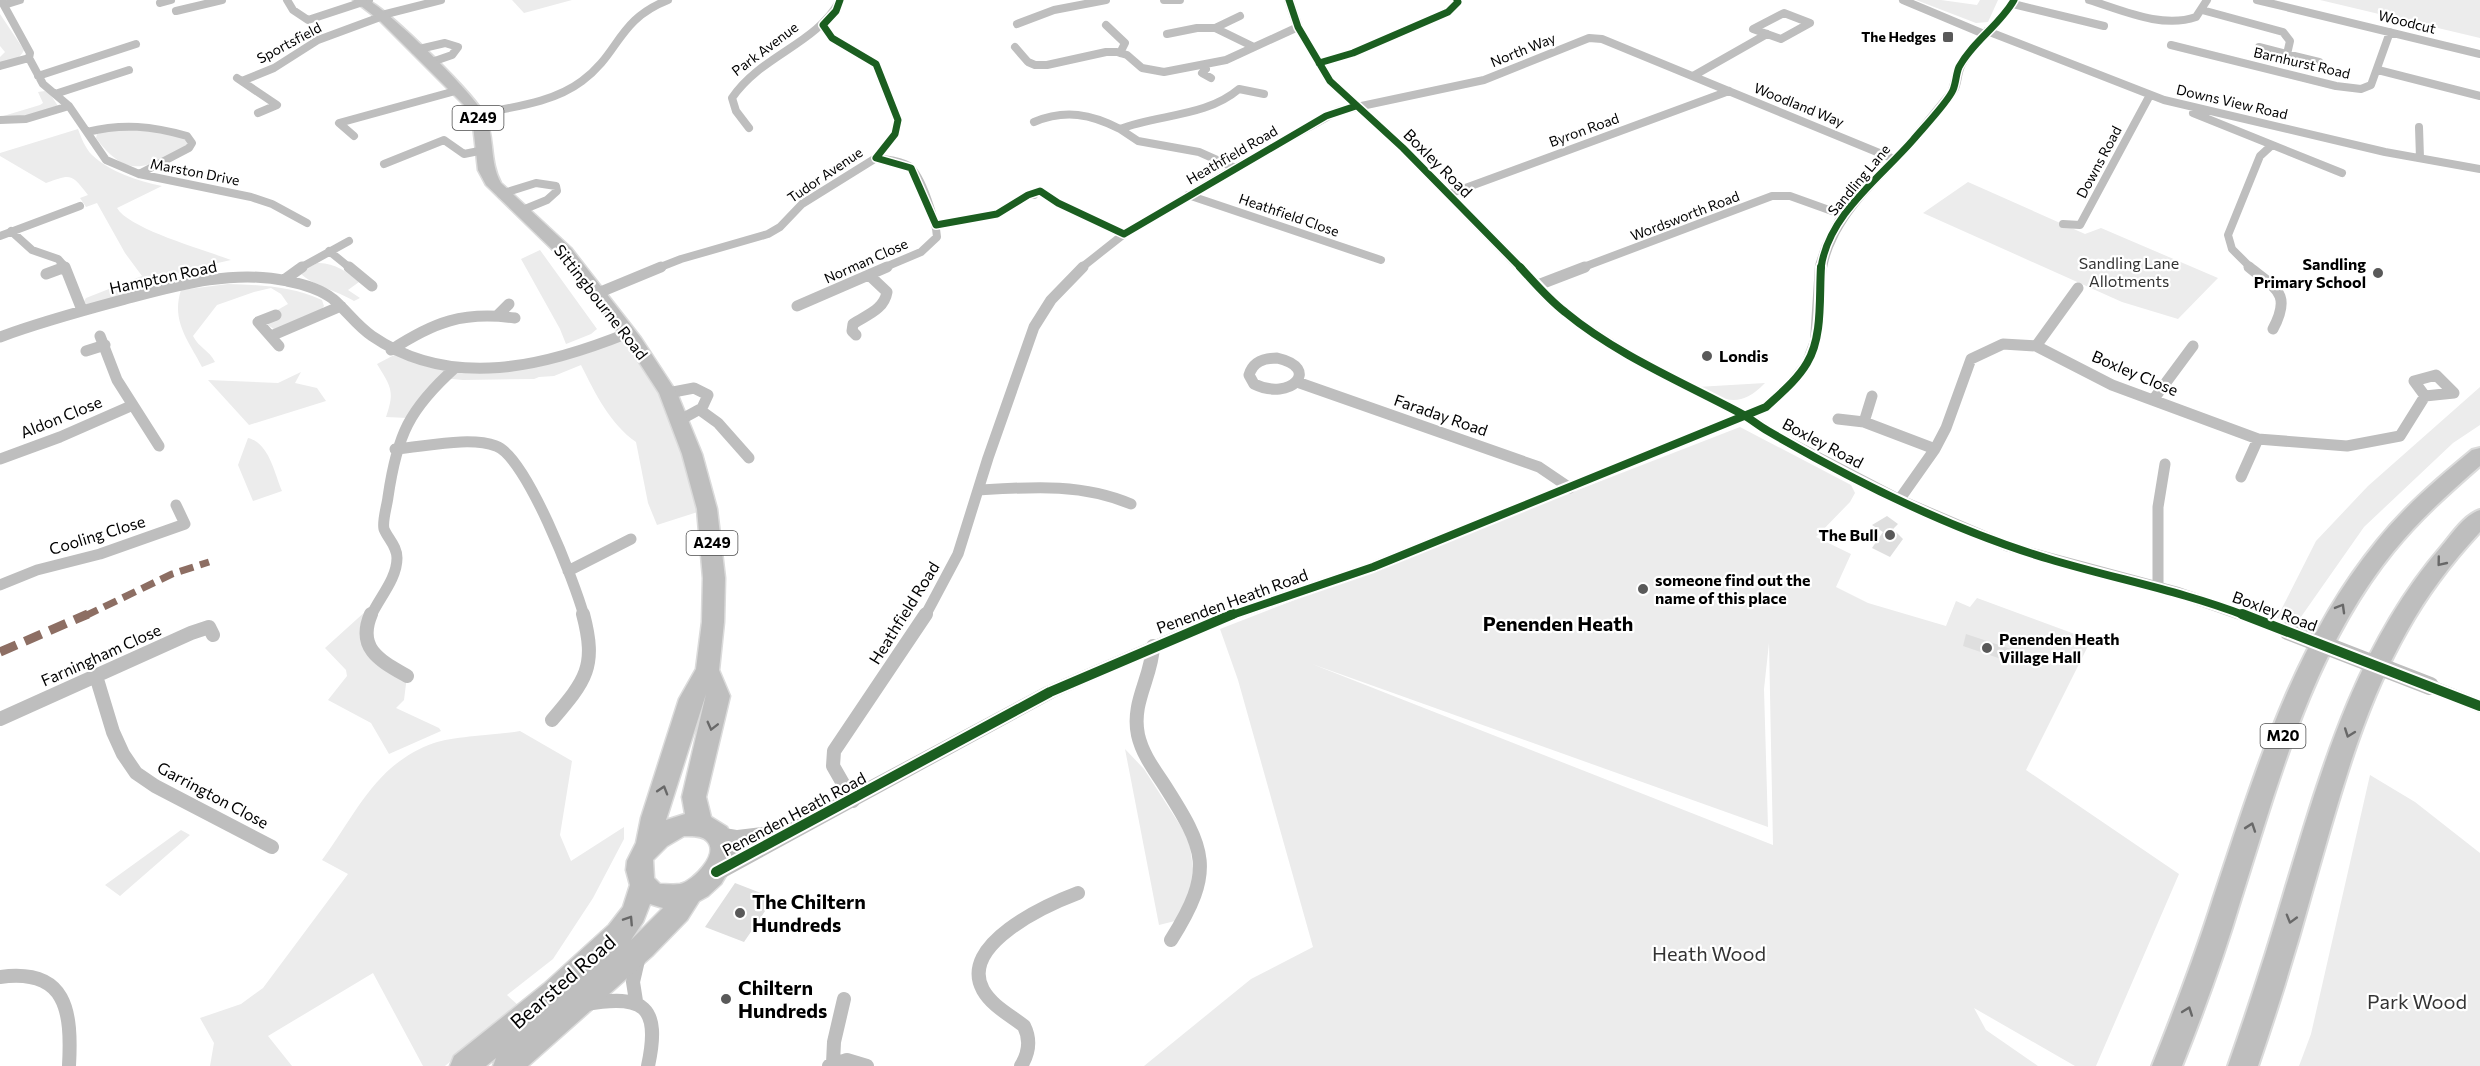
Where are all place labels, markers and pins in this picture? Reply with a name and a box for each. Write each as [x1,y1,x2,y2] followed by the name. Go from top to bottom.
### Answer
[1861,28,1936,45] place label: The Hedges
[1941,30,1955,44] marker: The Hedges
[2254,254,2366,291] place label: Sandling Primary School
[2371,266,2385,280] marker: Sandling Primary School
[1719,346,1768,365] place label: Londis
[1700,349,1714,363] marker: Londis
[1818,525,1878,544] place label: The Bull
[1883,528,1897,542] marker: The Bull
[1655,570,1810,607] place label: someone find out the name of this place
[1636,582,1650,596] marker: someone find out the name of this place
[1999,629,2120,666] place label: Penenden Heath Village Hall
[1980,641,1994,655] marker: Penenden Heath Village Hall
[752,889,866,936] place label: The Chiltern Hundreds
[733,906,747,920] marker: The Chiltern Hundreds
[738,975,827,1022] place label: Chiltern Hundreds
[719,992,733,1006] marker: Chiltern Hundreds

